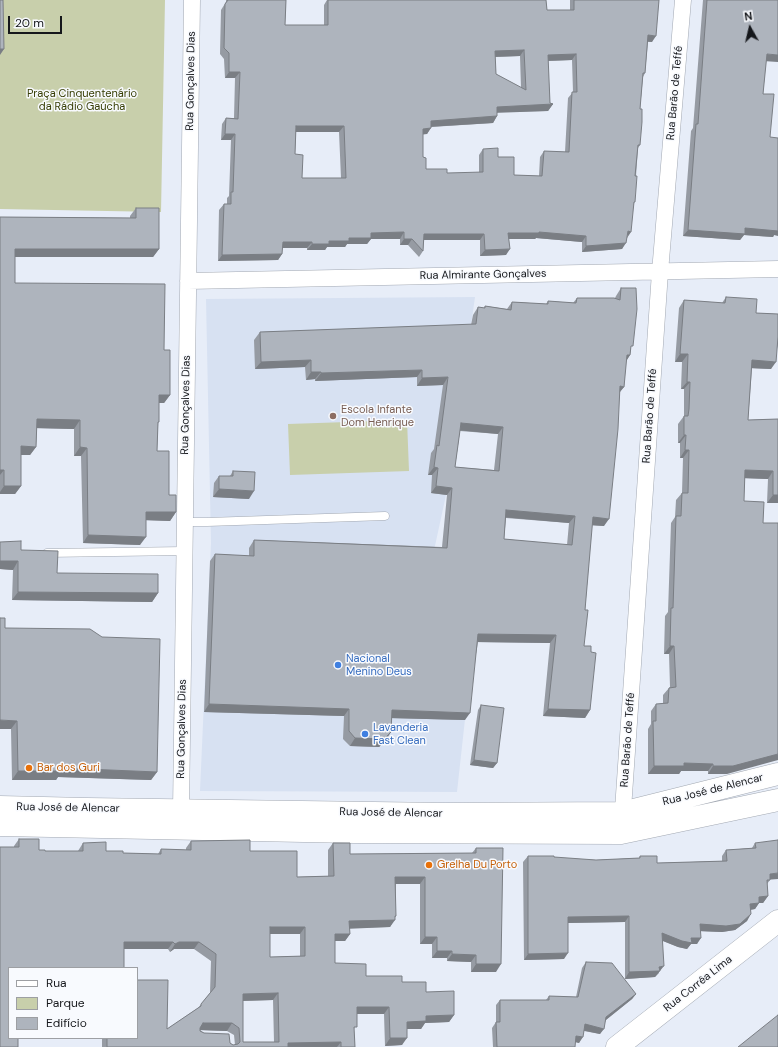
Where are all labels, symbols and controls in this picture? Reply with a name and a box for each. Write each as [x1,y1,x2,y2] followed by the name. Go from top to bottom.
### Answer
[10,8,64,34] scale bar
[730,8,770,48] north arrow
[743,9,753,24] text: N
[15,15,44,31] text: 20 m
[184,31,198,131] street label: Rua Gonçalves Dias
[664,45,686,141] street label: Rua Barão de Teffé
[27,87,137,113] park label: Praça Cinquentenário da Rádio Gaúcha
[419,267,547,283] street label: Rua Almirante Gonçalves
[179,355,193,455] street label: Rua Gonçalves Dias
[640,368,660,464] street label: Rua Barão de Teffé
[341,403,414,429] place label: Escola Infante Dom Henrique
[328,411,338,421] marker: Escola Infante Dom Henrique
[346,652,412,678] place label: Nacional Menino Deus
[333,660,343,670] marker: Nacional Menino Deus
[175,679,189,779] street label: Rua Gonçalves Dias
[618,692,638,788] street label: Rua Barão de Teffé
[373,721,428,747] place label: Lavanderia Fast Clean
[360,729,370,739] marker: Lavanderia Fast Clean
[37,761,100,775] place label: Bar dos Guri
[24,763,34,773] marker: Bar dos Guri
[661,771,765,809] street label: Rua José de Alencar
[16,801,120,815] street label: Rua José de Alencar
[339,806,443,820] street label: Rua José de Alencar
[437,858,517,872] place label: Grelha Du Porto
[424,860,434,870] marker: Grelha Du Porto
[661,953,735,1015] street label: Rua Corrêa Lima
[8,967,138,1039] legend
[46,975,67,991] text: Rua
[46,995,85,1011] text: Parque
[46,1015,87,1031] text: Edifício

